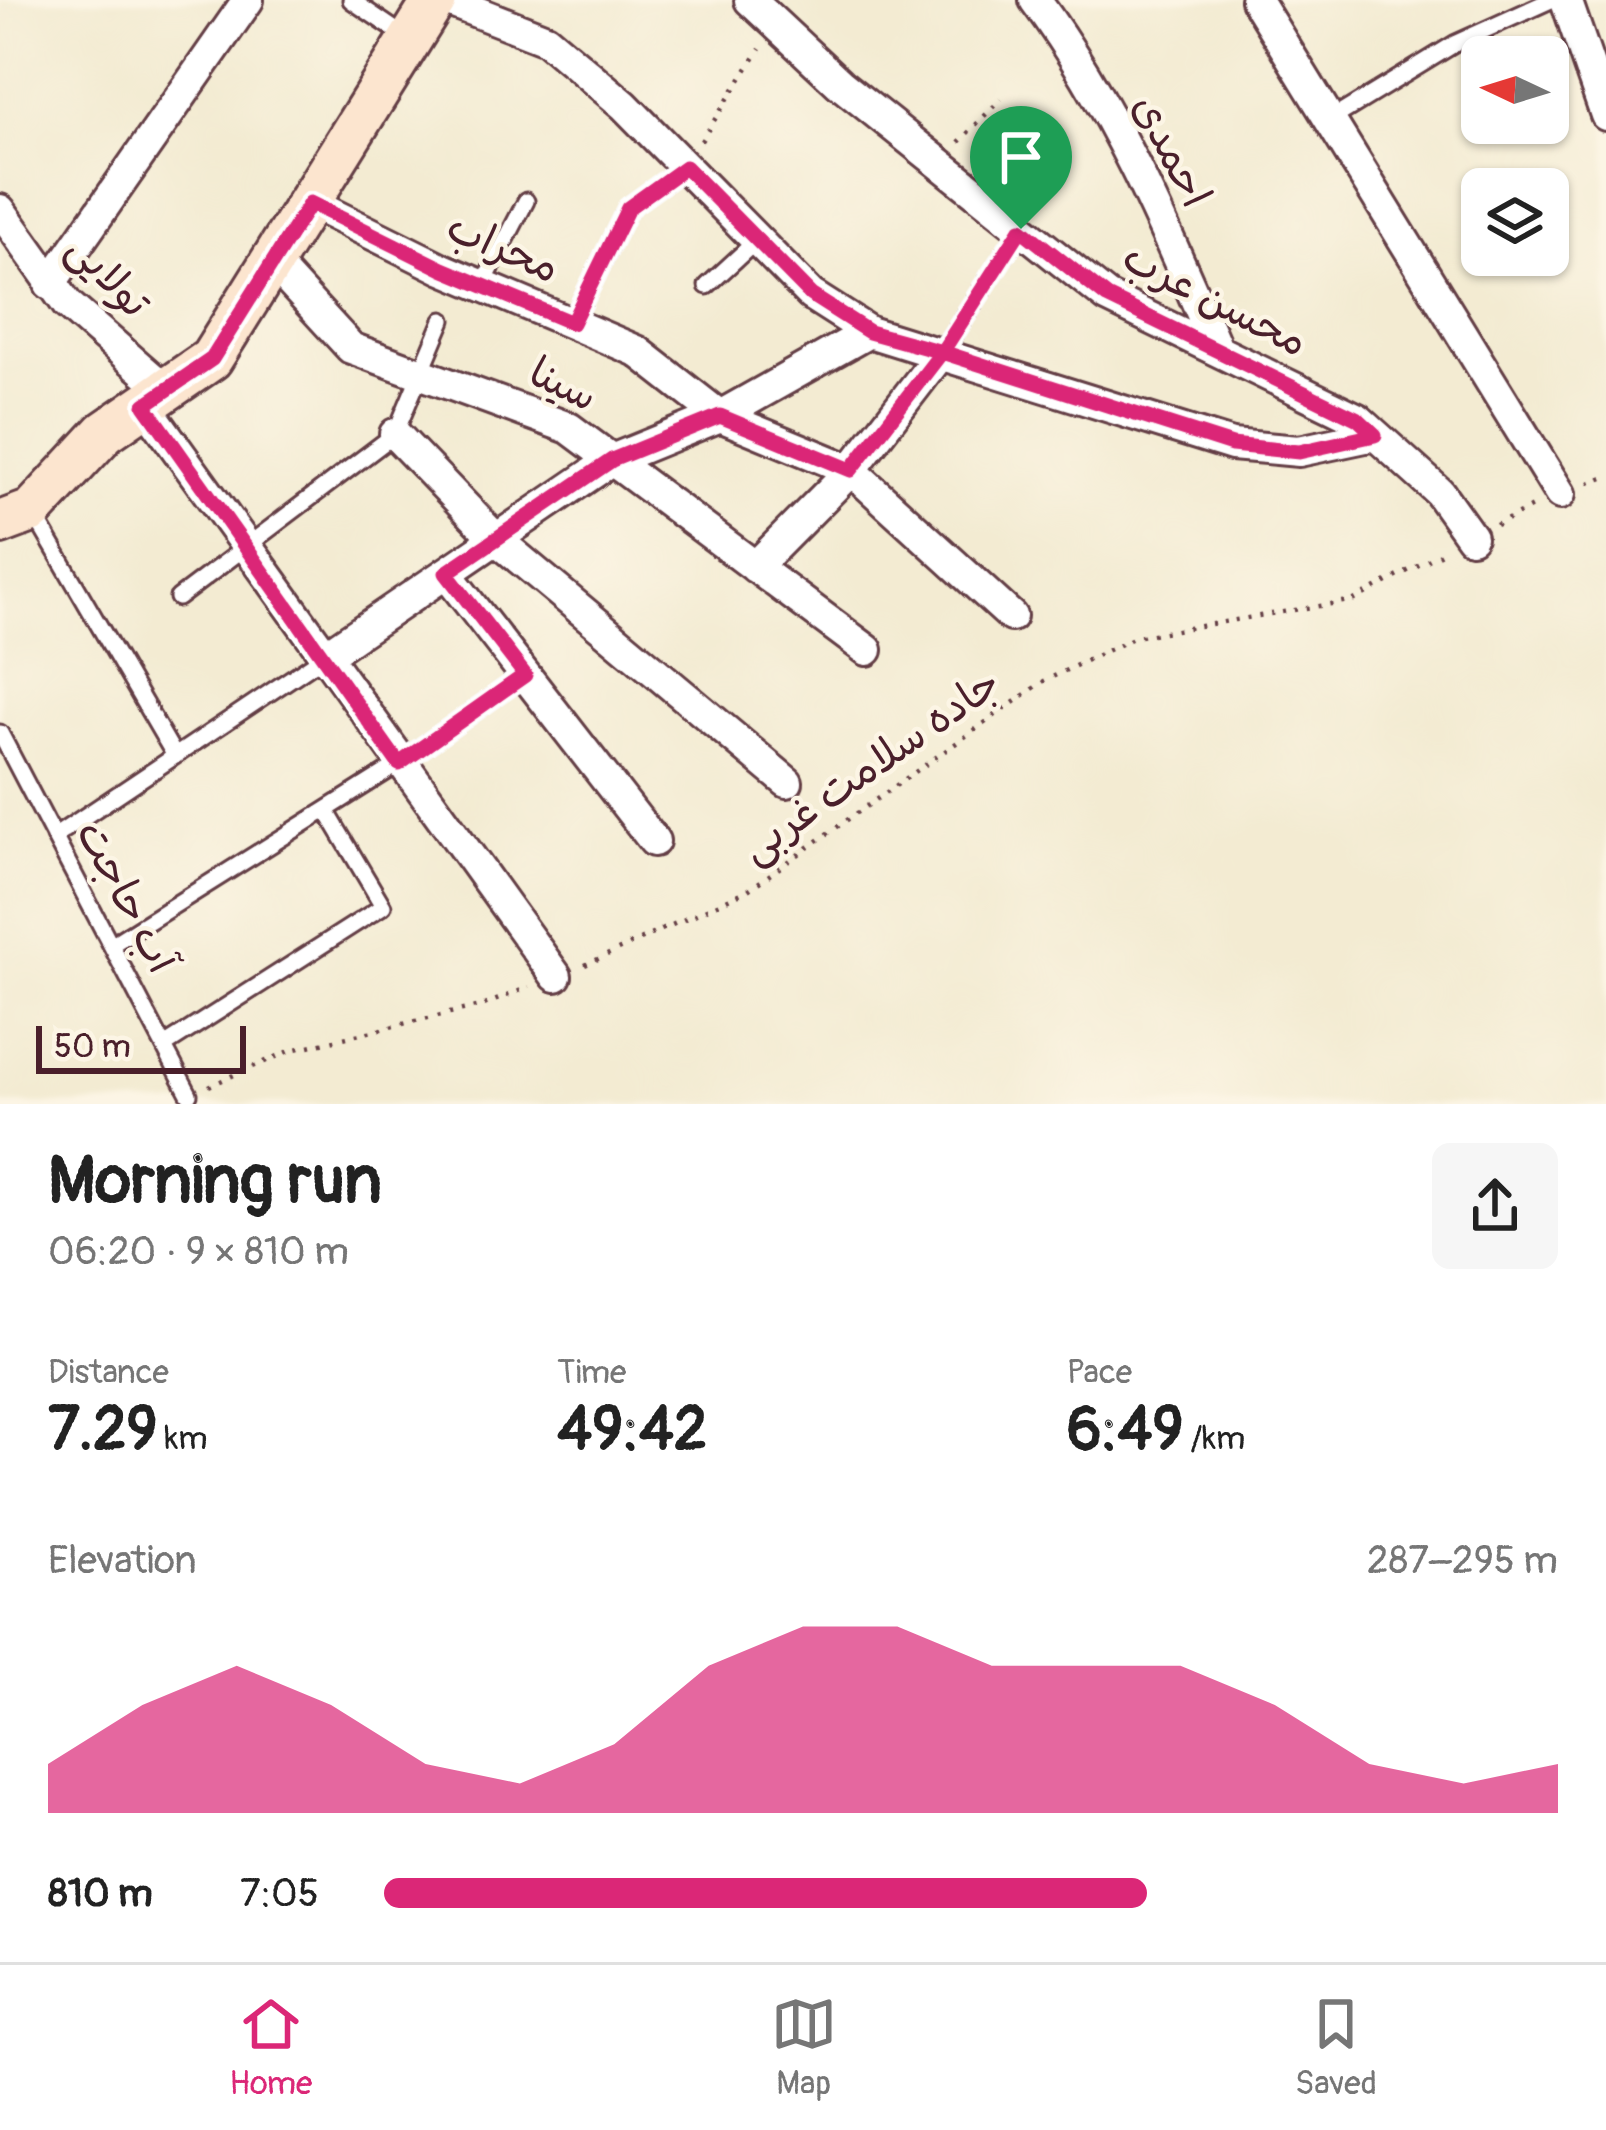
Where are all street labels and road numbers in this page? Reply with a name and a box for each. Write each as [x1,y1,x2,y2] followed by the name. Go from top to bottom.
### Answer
[1121,86,1221,216] street label: احمدی
[439,201,567,295] street label: محراب
[56,223,161,330] street label: تولایی
[1114,231,1316,369] street label: محسن عرب
[521,346,605,424] street label: سینا
[731,657,1011,875] street label: جاده سلامت غربی
[64,812,188,984] street label: آب حاجت

